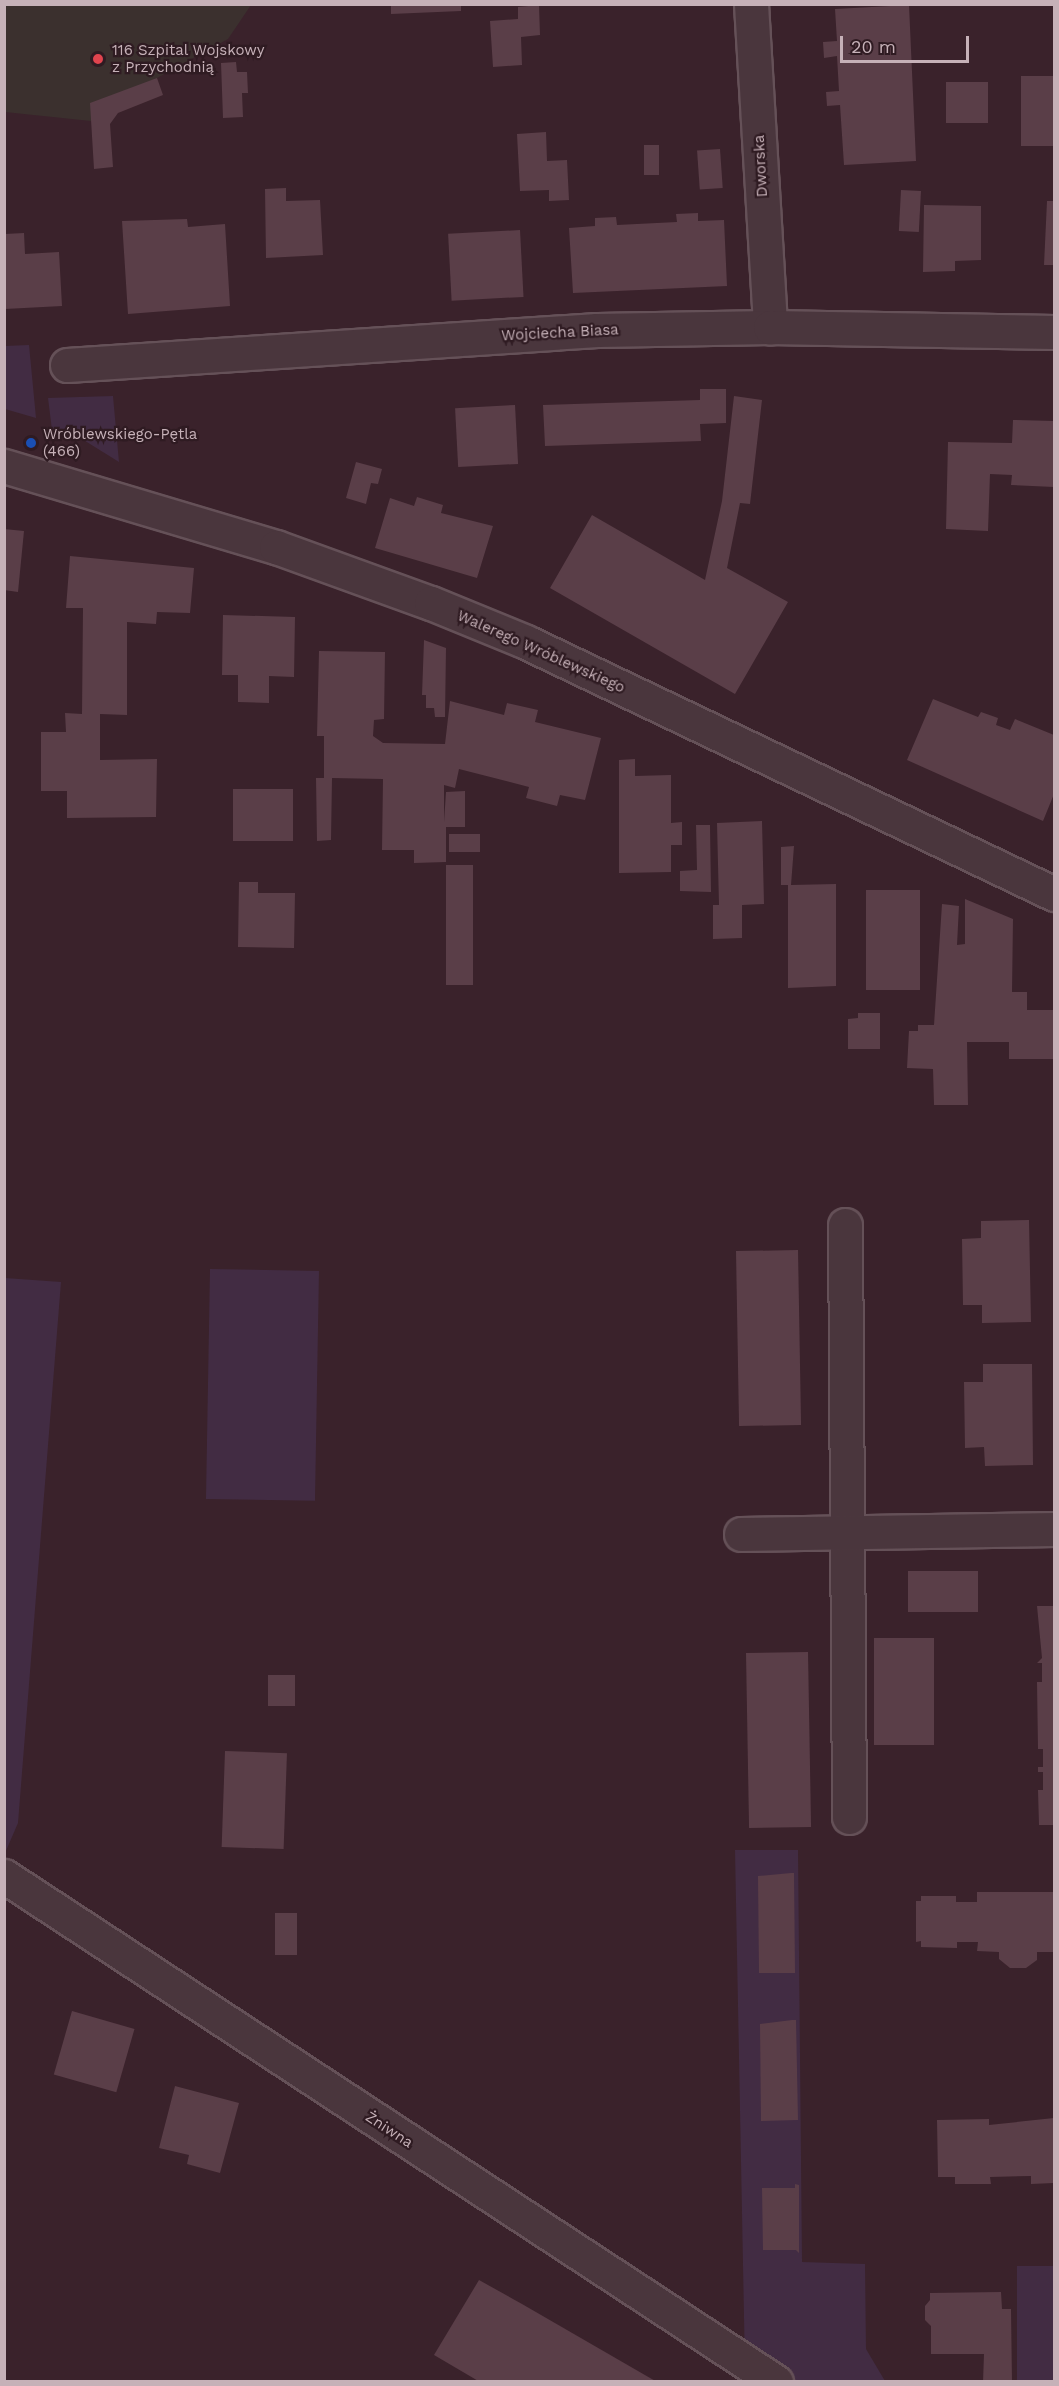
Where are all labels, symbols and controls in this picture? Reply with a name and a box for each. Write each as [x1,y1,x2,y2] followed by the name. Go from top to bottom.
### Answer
[843,24,972,62] scale bar
[851,36,896,57] text: 20 m
[112,41,265,76] place label: 116 Szpital Wojskowy z Przychodnią
[89,50,107,68] marker: 116 Szpital Wojskowy z Przychodnią
[750,134,772,198] street label: Dworska
[501,321,619,345] street label: Wojciecha Biasa
[43,425,197,460] place label: Wróblewskiego-Pętla (466)
[24,436,38,450] marker: Wróblewskiego-Pętla (466)
[454,607,628,697] street label: Walerego Wróblewskiego
[362,2108,416,2152] street label: Żniwna

